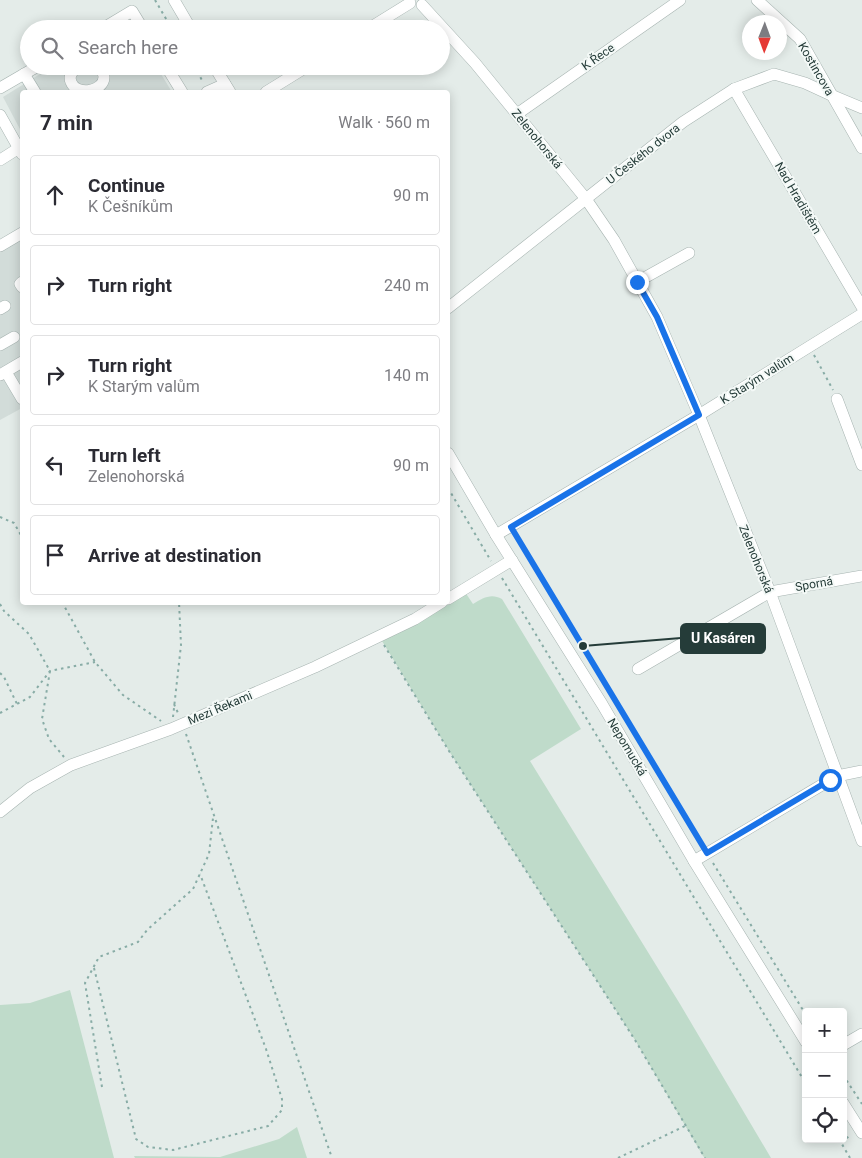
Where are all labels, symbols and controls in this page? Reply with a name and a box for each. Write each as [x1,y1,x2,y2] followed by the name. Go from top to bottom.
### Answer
[742,15,787,60] north arrow
[20,20,450,75] search box
[38,34,66,62] icon: search
[78,36,178,59] text: Search here
[578,40,617,73] street label: K Řece
[795,40,837,98] street label: Kostincova
[509,106,565,172] street label: Zelenohorská
[40,111,93,135] text: 7 min
[338,113,430,132] text: Walk · 560 m
[603,120,683,187] street label: U Českého dvora
[772,160,824,236] street label: Nad Hradištěm
[88,174,165,197] text: Continue
[41,181,69,209] icon: ahead
[393,186,429,205] text: 90 m
[88,197,173,216] text: K Češníkům
[41,271,69,299] icon: right
[626,271,649,294] route end
[88,274,172,297] text: Turn right
[384,276,429,295] text: 240 m
[718,351,796,407] street label: K Starým valům
[88,354,172,377] text: Turn right
[41,361,69,389] icon: right
[384,366,429,385] text: 140 m
[88,377,200,396] text: K Starým valům
[88,444,161,467] text: Turn left
[41,451,69,479] icon: left
[393,456,429,475] text: 90 m
[88,467,185,486] text: Zelenohorská
[736,523,776,595] street label: Zelenohorská
[41,541,69,569] icon: arrive
[88,544,261,567] text: Arrive at destination
[794,574,834,594] street label: Sporná
[681,624,765,653] callout: U Kasáren
[691,630,755,646] text: U Kasáren
[185,687,254,728] street label: Mezi Řekami
[604,716,650,778] street label: Nepomucká
[819,769,842,792] route start
[802,1008,847,1143] map controls
[802,1008,847,1053] button: +
[802,1053,847,1098] button: −
[802,1098,847,1143] button: locate

